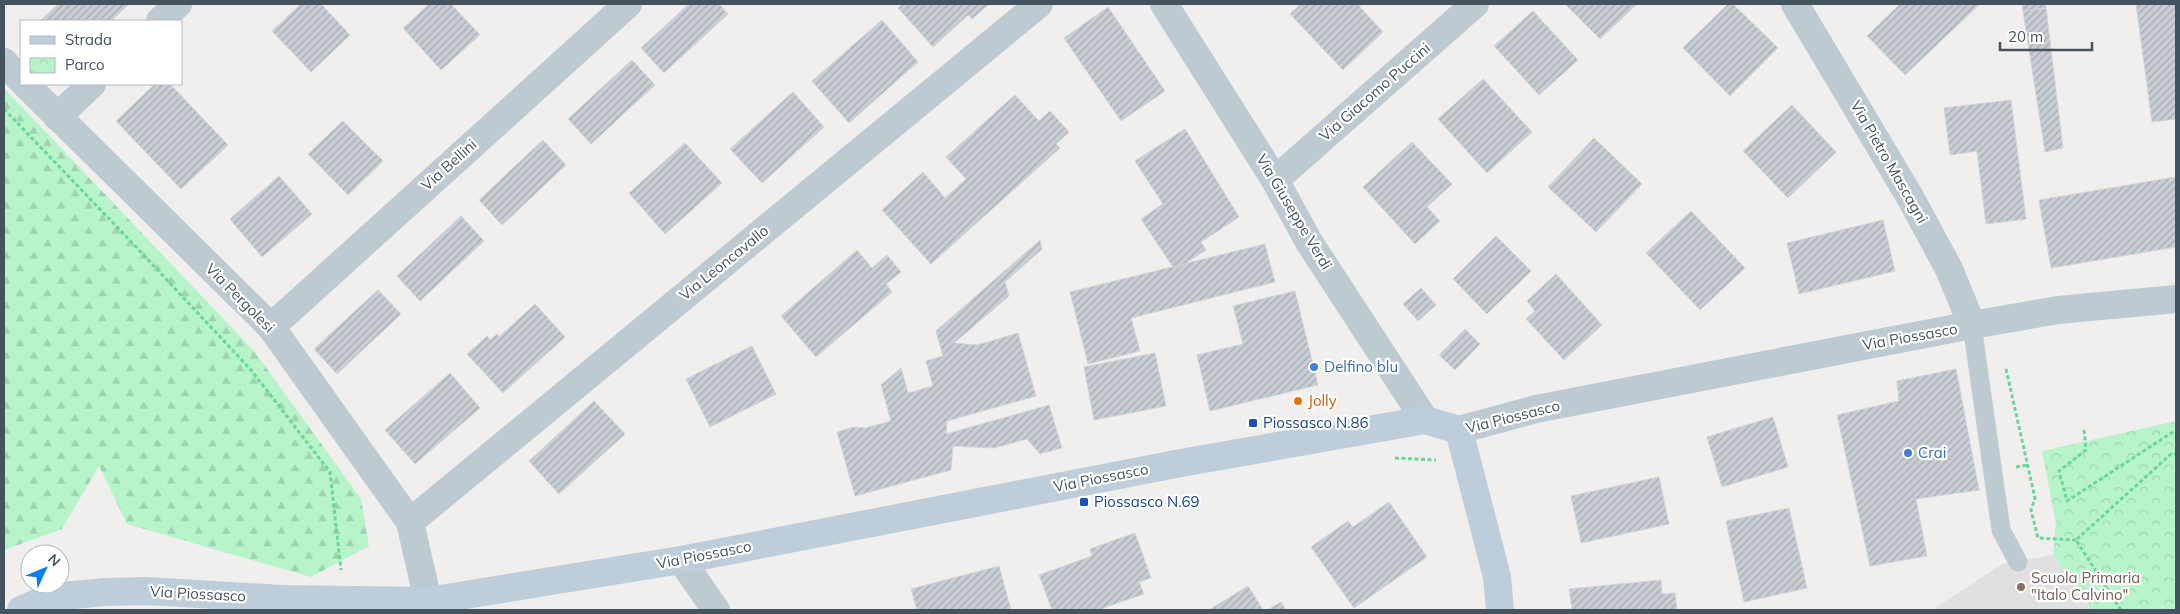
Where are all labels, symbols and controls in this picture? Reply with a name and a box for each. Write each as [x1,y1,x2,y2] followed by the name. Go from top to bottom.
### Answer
[20,20,182,85] legend
[2000,20,2092,52] scale bar
[2008,27,2043,46] text: 20 m
[65,30,112,49] text: Strada
[1315,38,1434,145] street label: Via Giacomo Puccini
[65,55,105,74] text: Parco
[1847,97,1932,227] street label: Via Pietro Mascagni
[417,135,480,195] street label: Via Bellini
[1252,150,1336,273] street label: Via Giuseppe Verdi
[675,221,772,304] street label: Via Leoncavallo
[202,259,279,336] street label: Via Pergolesi
[1861,319,1959,354] street label: Via Piossasco
[1324,357,1398,376] place label: Delfino blu
[1308,361,1320,373] marker: Delfino blu
[1308,391,1337,410] place label: Jolly
[1292,395,1304,407] marker: Jolly
[1464,396,1562,437] street label: Via Piossasco
[1263,413,1369,432] place label: Piossasco N.86
[1247,417,1259,429] marker: Piossasco N.86
[1918,443,1946,462] place label: Crai
[1902,447,1914,459] marker: Crai
[1052,459,1150,496] street label: Via Piossasco
[1094,492,1200,511] place label: Piossasco N.69
[1078,496,1090,508] marker: Piossasco N.69
[655,536,753,573] street label: Via Piossasco
[20,544,70,594] north arrow
[44,550,64,570] text: N
[2031,568,2140,604] place label: Scuola Primaria "Italo Calvino"
[2015,581,2027,593] marker: Scuola Primaria "Italo Calvino"
[150,582,246,606] street label: Via Piossasco

